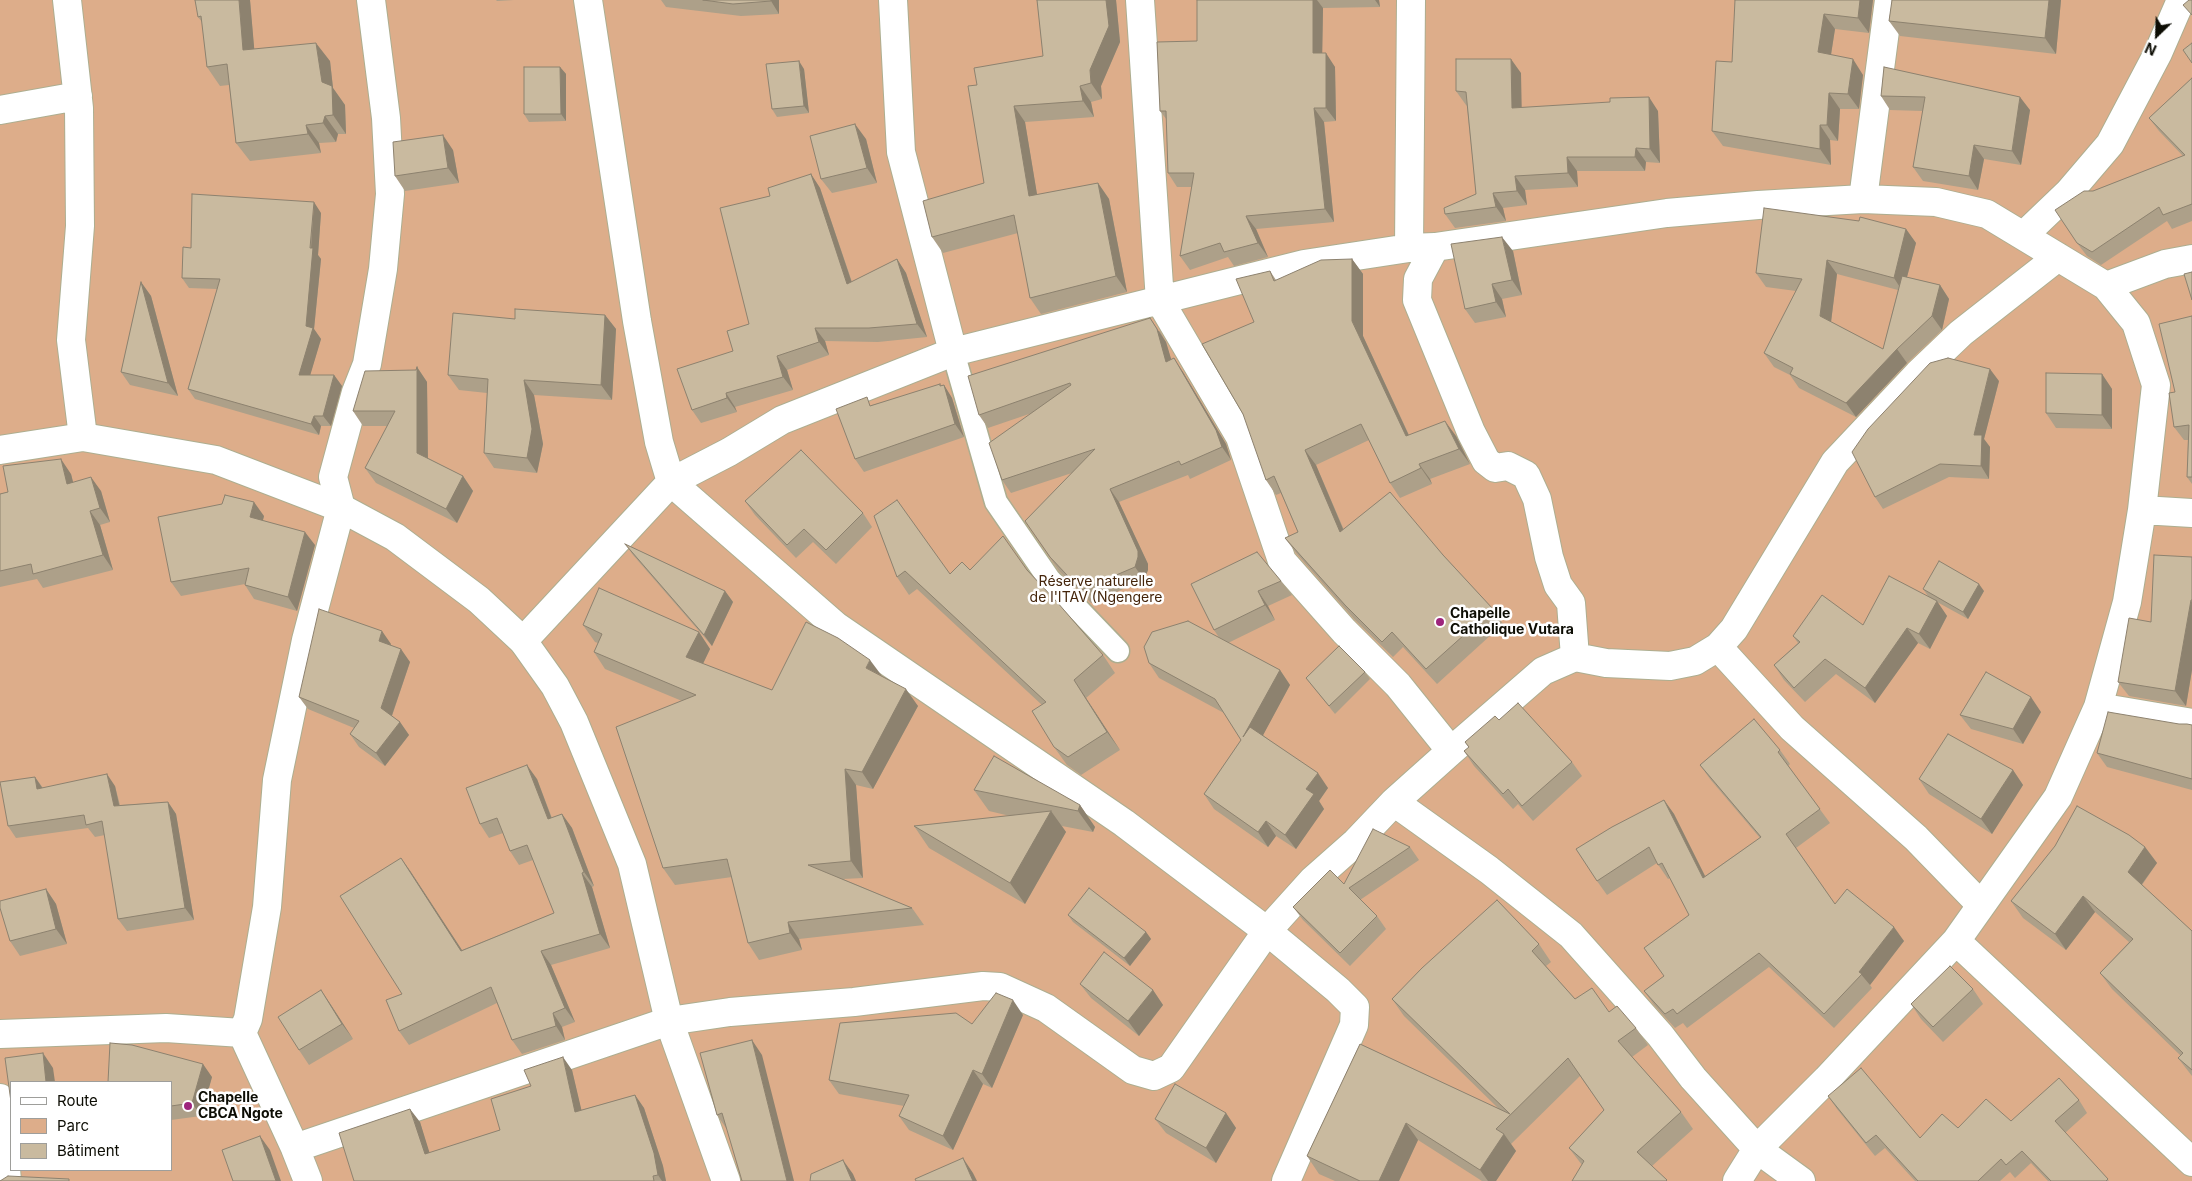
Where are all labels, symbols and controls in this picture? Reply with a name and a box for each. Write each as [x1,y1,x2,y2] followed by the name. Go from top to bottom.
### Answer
[2132,10,2182,60] north arrow
[2142,39,2159,59] text: N
[1030,574,1162,606] park label: Réserve naturelle de l'ITAV (Ngengere
[1450,606,1574,638] place label: Chapelle Catholique Vutara
[1434,616,1446,628] marker: Chapelle Catholique Vutara
[10,1081,172,1171] legend
[198,1090,283,1122] place label: Chapelle CBCA Ngote
[57,1091,98,1110] text: Route
[182,1100,194,1112] marker: Chapelle CBCA Ngote
[57,1116,89,1135] text: Parc
[57,1141,119,1160] text: Bâtiment

